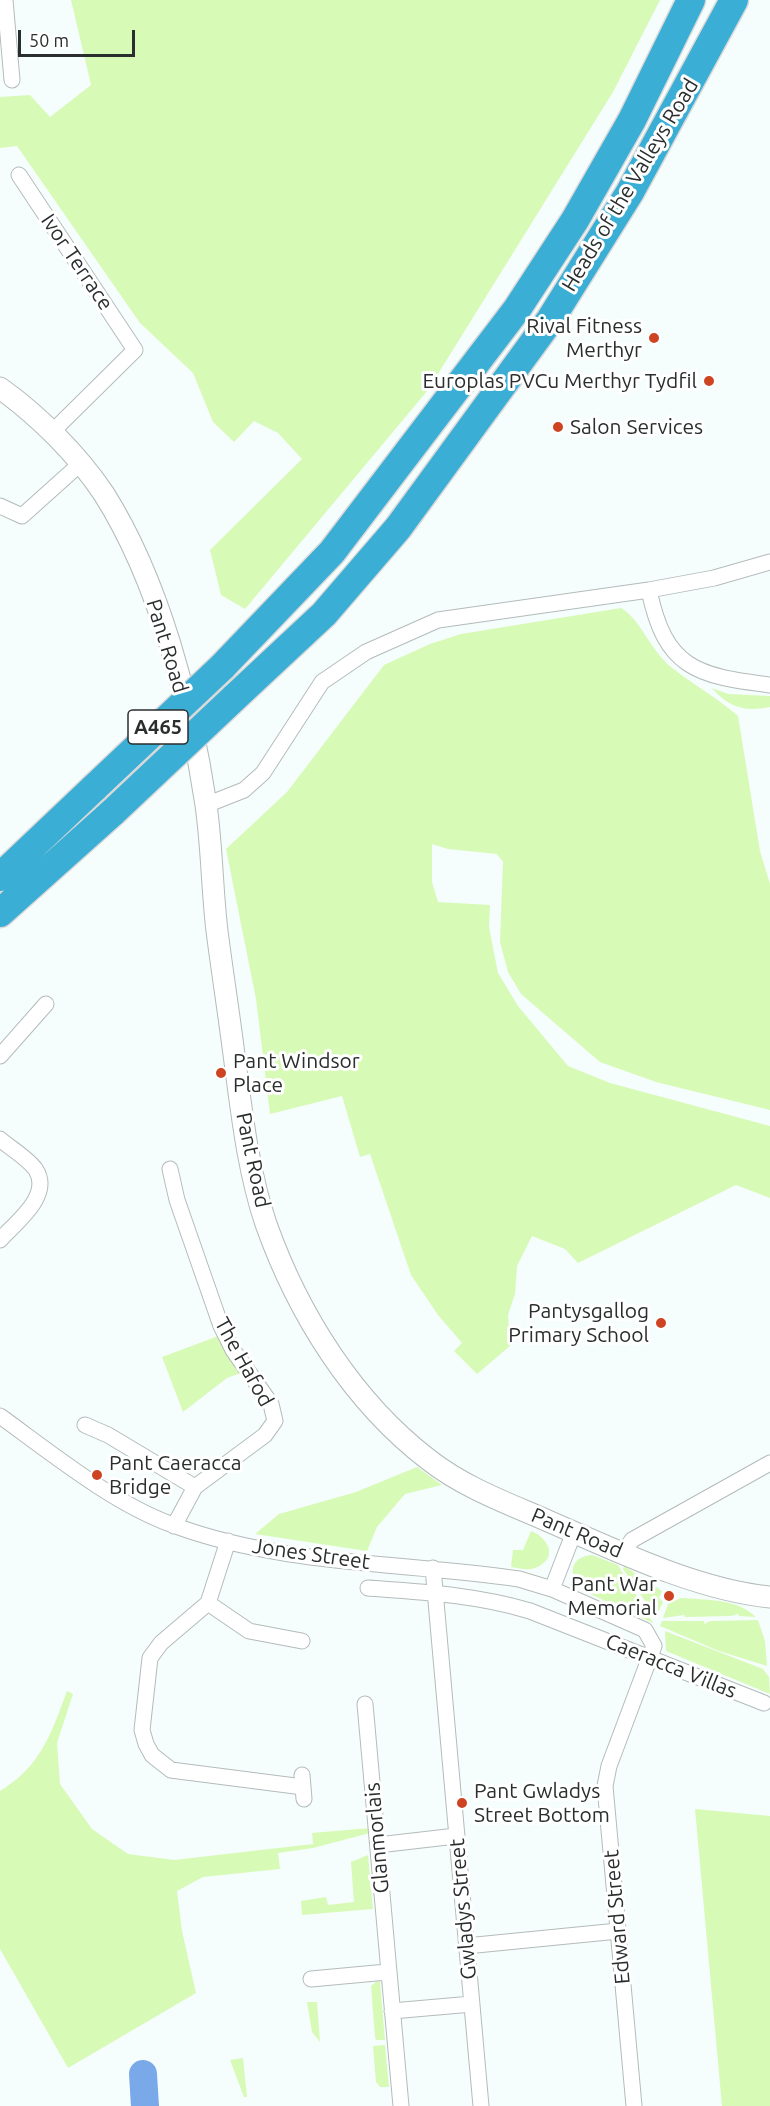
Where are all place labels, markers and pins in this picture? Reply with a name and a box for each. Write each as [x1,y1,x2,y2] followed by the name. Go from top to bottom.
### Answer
[526,313,642,363] place label: Rival Fitness Merthyr
[647,331,661,345] marker: Rival Fitness Merthyr
[422,368,697,394] place label: Europlas PVCu Merthyr Tydfil
[702,374,716,388] marker: Europlas PVCu Merthyr Tydfil
[570,414,703,440] place label: Salon Services
[551,420,565,434] marker: Salon Services
[233,1048,360,1098] place label: Pant Windsor Place
[214,1066,228,1080] marker: Pant Windsor Place
[508,1298,649,1348] place label: Pantysgallog Primary School
[654,1316,668,1330] marker: Pantysgallog Primary School
[109,1450,241,1500] place label: Pant Caeracca Bridge
[90,1468,104,1482] marker: Pant Caeracca Bridge
[567,1571,657,1621] place label: Pant War Memorial
[662,1589,676,1603] marker: Pant War Memorial
[474,1778,610,1828] place label: Pant Gwladys Street Bottom
[455,1796,469,1810] marker: Pant Gwladys Street Bottom

